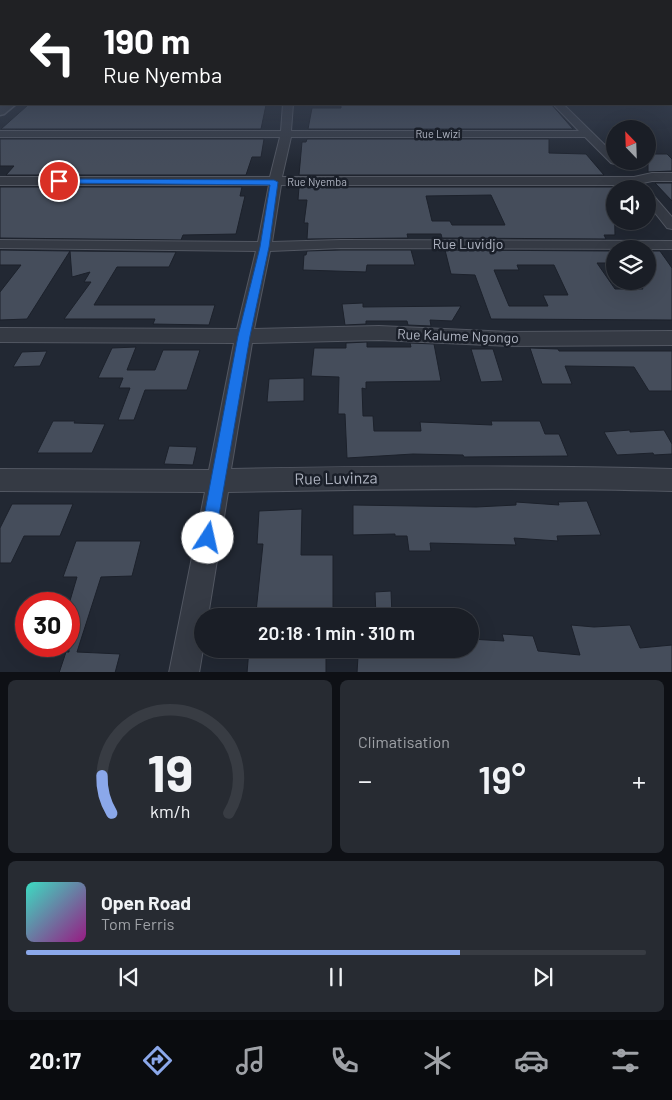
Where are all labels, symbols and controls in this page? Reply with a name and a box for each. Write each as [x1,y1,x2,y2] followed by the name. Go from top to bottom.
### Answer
[103,19,190,61] text: 190 m
[20,20,85,85] icon: left
[103,61,222,87] text: Rue Nyemba
[606,120,656,170] north arrow
[606,120,656,290] map controls
[415,127,461,140] street label: Rue Lwizi
[38,160,80,202] pin
[45,167,73,195] icon: arrive
[287,175,347,188] street label: Rue Nyemba
[606,180,656,230] button: sound
[433,235,503,252] street label: Rue Luvidjo
[606,240,656,290] button: layers
[397,325,519,346] street label: Rue Kalume Ngongo
[294,467,378,488] street label: Rue Luvinza
[181,511,233,563] position arrow
[15,592,80,657] speed limit sign: 30
[258,621,415,644] text: 20:18 · 1 min · 310 m
[358,732,450,751] text: Climatisation
[147,740,193,802] text: 19
[478,756,526,802] text: 19°
[358,763,372,797] text: −
[632,763,646,797] text: +
[150,800,190,822] text: km/h
[101,891,191,914] text: Open Road
[101,914,175,933] text: Tom Ferris
[115,963,143,991] icon: previous
[322,963,350,991] icon: pause
[529,963,557,991] icon: next
[140,1043,175,1078] icon: directions
[233,1043,268,1078] icon: music
[327,1043,362,1078] icon: phone
[420,1043,455,1078] icon: climate
[514,1043,549,1078] icon: car
[608,1043,643,1078] icon: filters
[29,1047,81,1073] text: 20:17

